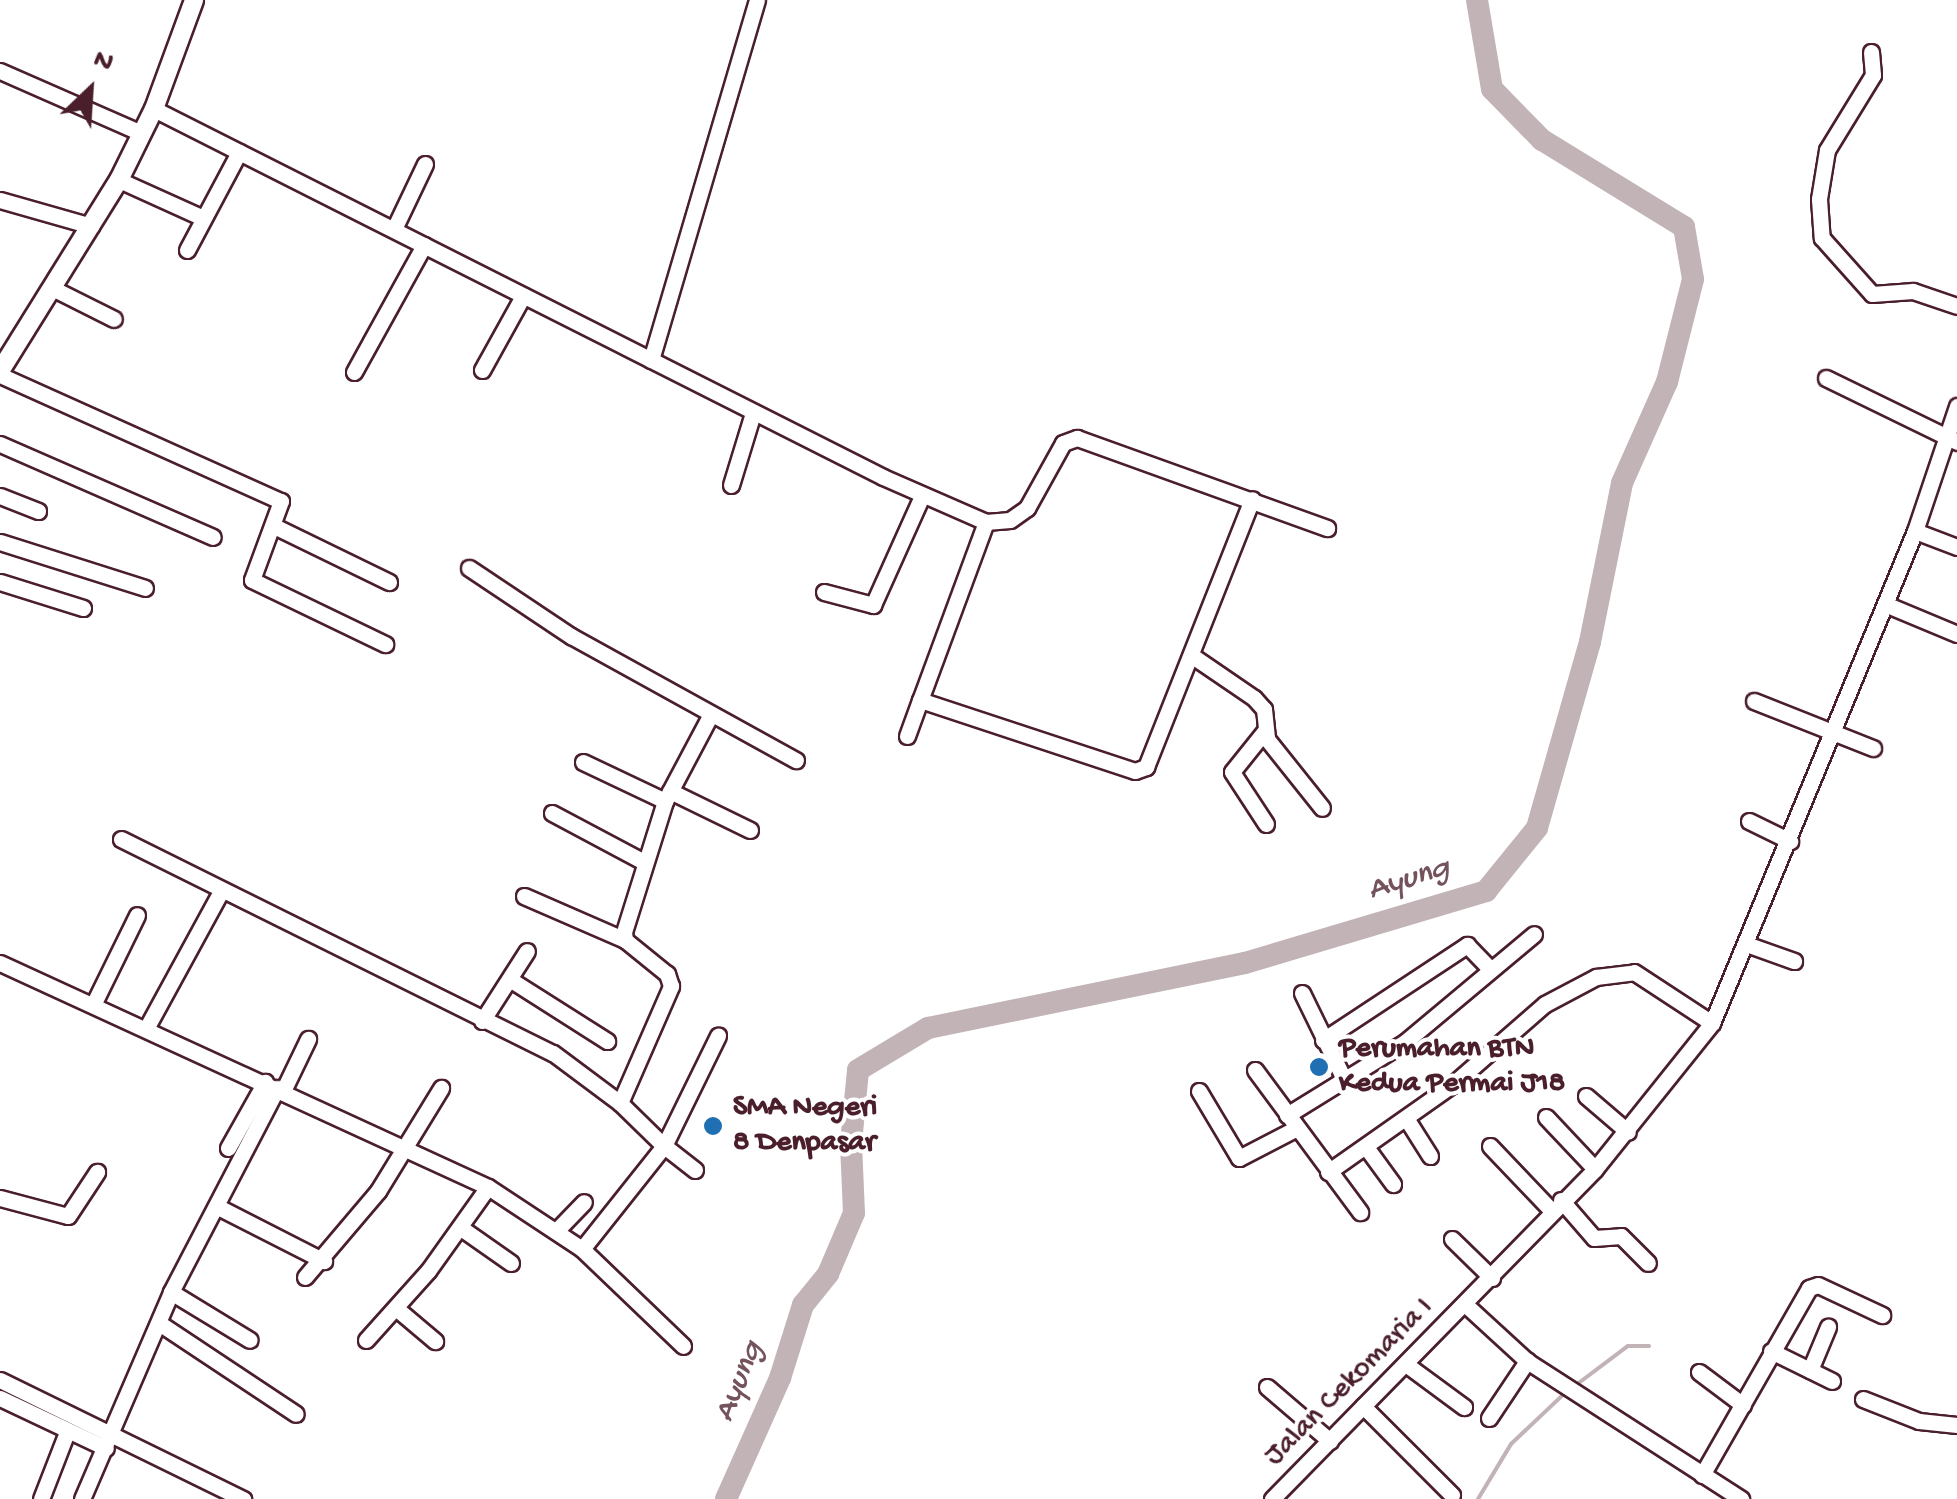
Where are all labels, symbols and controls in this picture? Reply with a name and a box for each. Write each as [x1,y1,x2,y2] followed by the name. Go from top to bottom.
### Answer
[40,40,140,140] north arrow
[88,44,118,81] text: N
[1364,849,1454,911] water label: Ayung
[1339,1032,1565,1102] place label: Perumahan BTN Kedua Permai J18
[1308,1056,1330,1078] marker: Perumahan BTN Kedua Permai J18
[733,1091,877,1162] place label: SMA Negeri 8 Denpasar
[702,1115,724,1137] marker: SMA Negeri 8 Denpasar
[1258,1291,1442,1475] street label: Jalan Cekomaria I
[707,1336,773,1428] water label: Ayung

